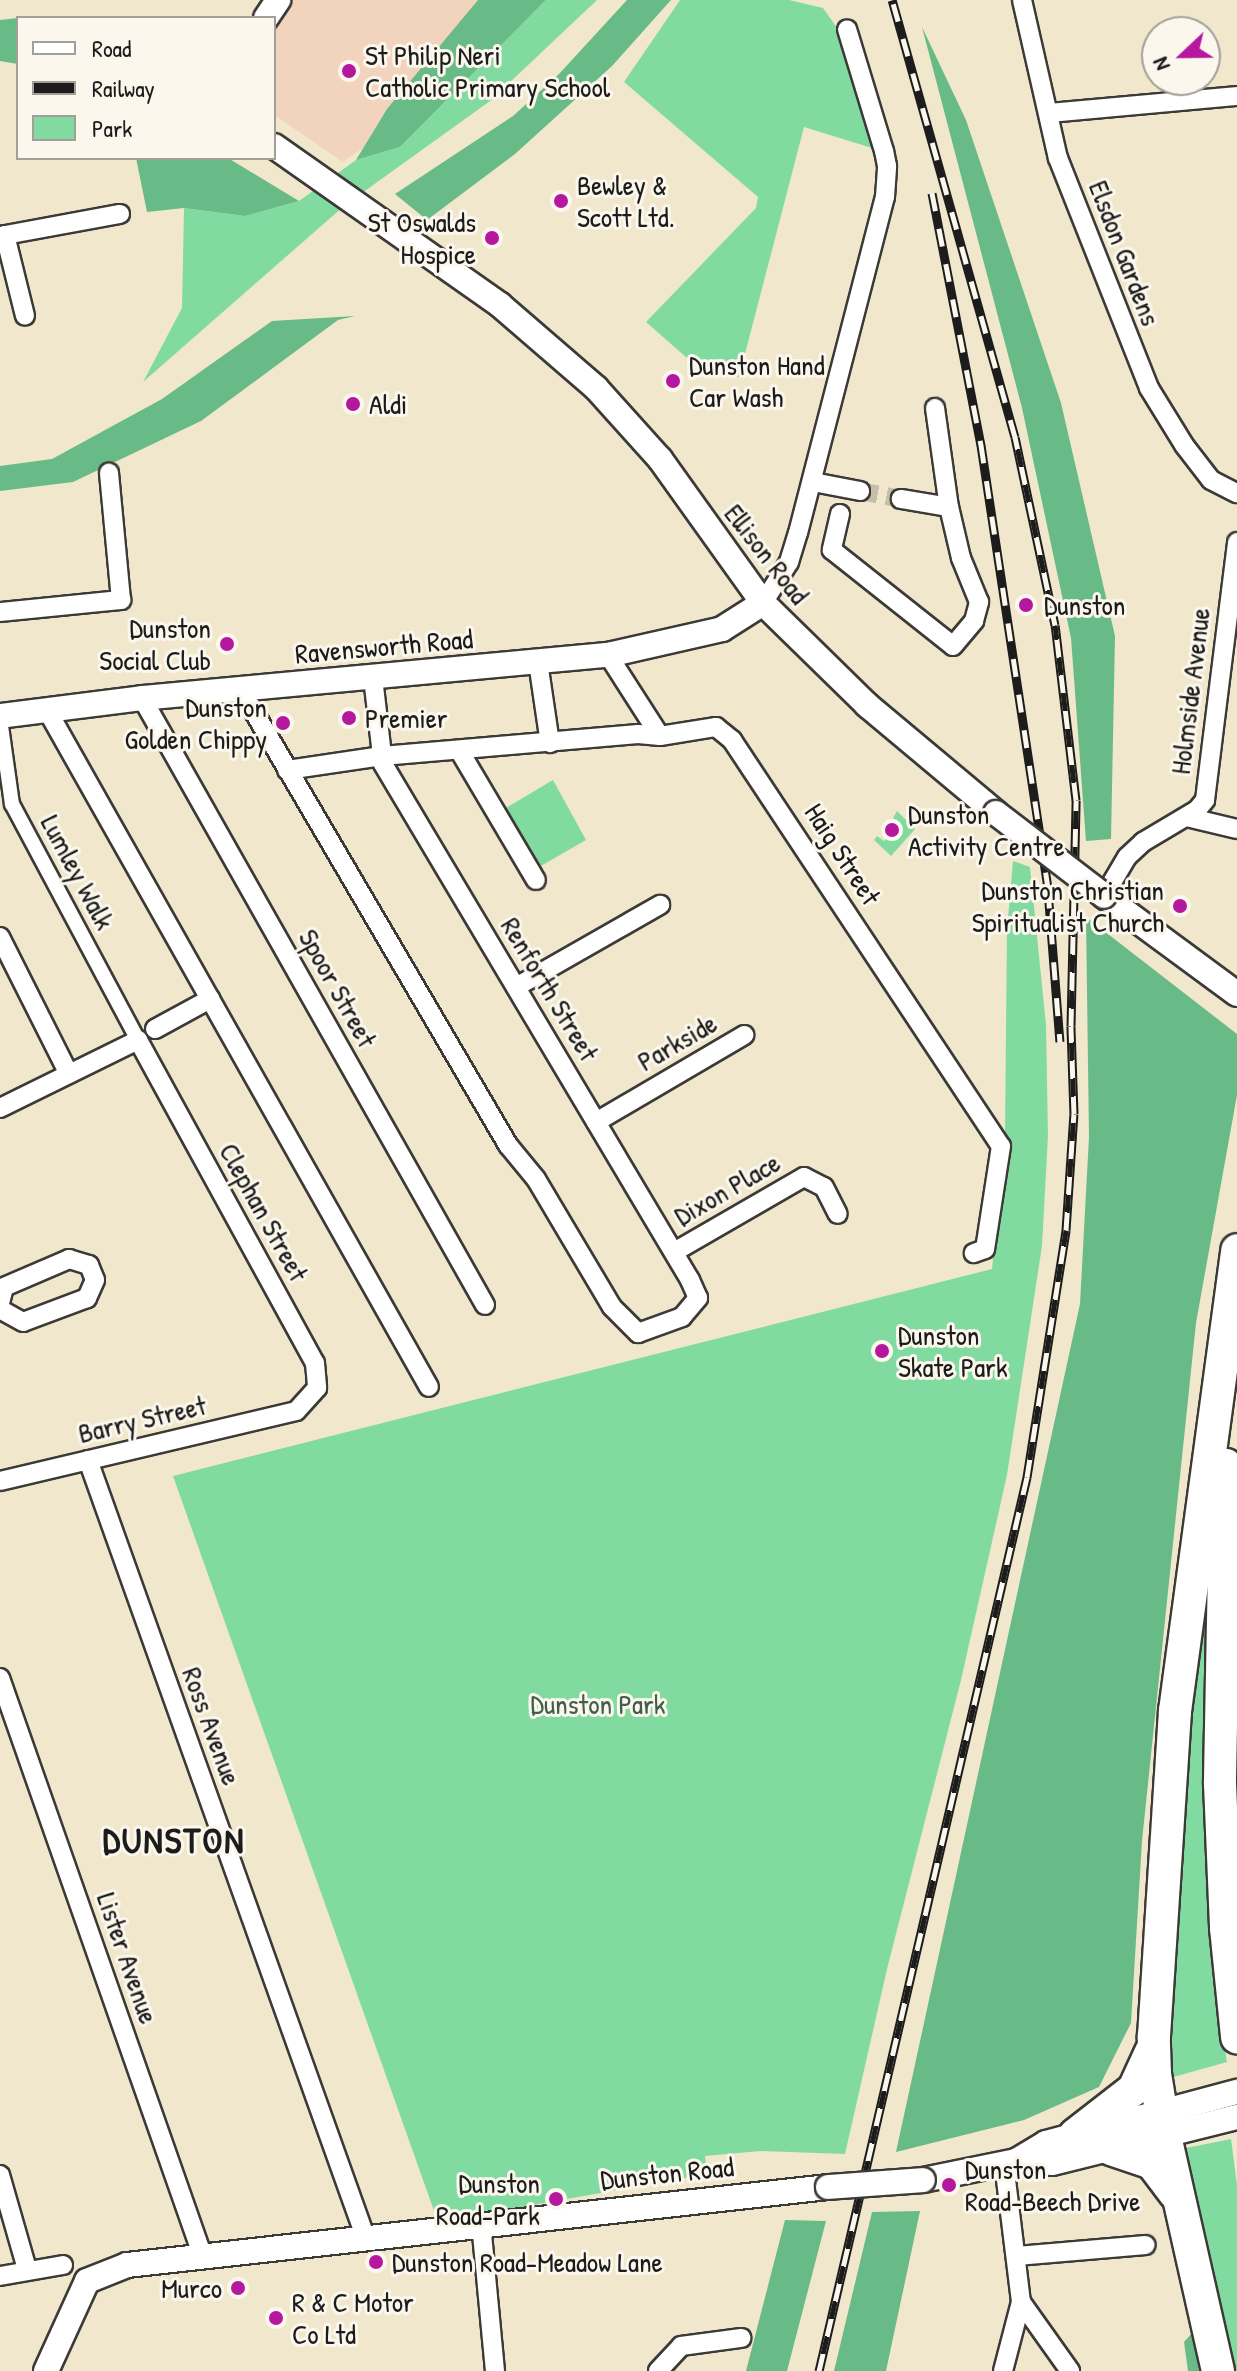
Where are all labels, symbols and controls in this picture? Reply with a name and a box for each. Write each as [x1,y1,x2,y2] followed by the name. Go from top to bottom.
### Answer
[16,16,276,160] legend
[1141,16,1221,96] north arrow
[92,32,131,64] text: Road
[365,38,610,104] place label: St Philip Neri Catholic Primary School
[1144,53,1177,75] text: N
[340,62,358,80] marker: St Philip Neri Catholic Primary School
[92,72,155,104] text: Railway
[92,112,132,144] text: Park
[577,168,675,234] place label: Bewley & Scott Ltd.
[1082,176,1168,330] street label: Elsdon Gardens
[552,192,570,210] marker: Bewley & Scott Ltd.
[368,205,476,271] place label: St Oswalds Hospice
[483,229,501,247] marker: St Oswalds Hospice
[689,348,825,414] place label: Dunston Hand Car Wash
[664,372,682,390] marker: Dunston Hand Car Wash
[369,387,407,421] place label: Aldi
[344,395,362,413] marker: Aldi
[718,497,816,611] street label: Ellison Road
[1044,588,1126,622] place label: Dunston
[1015,594,1037,616] marker: Dunston
[1163,606,1217,776] street label: Holmside Avenue
[99,611,211,677] place label: Dunston Social Club
[294,621,474,671] street label: Ravensworth Road
[218,635,236,653] marker: Dunston Social Club
[124,690,267,756] place label: Dunston Golden Chippy
[365,701,448,735] place label: Premier
[340,709,358,727] marker: Premier
[274,714,292,732] marker: Dunston Golden Chippy
[798,797,888,911] street label: Haig Street
[908,797,1065,863] place label: Dunston Activity Centre
[34,809,122,935] street label: Lumley Walk
[883,821,901,839] marker: Dunston Activity Centre
[972,873,1164,939] place label: Dunston Christian Spiritualist Church
[1171,897,1189,915] marker: Dunston Christian Spiritualist Church
[494,911,606,1067] street label: Renforth Street
[292,923,384,1053] street label: Spoor Street
[631,1006,723,1078] street label: Parkside
[212,1137,316,1287] street label: Clephan Street
[668,1145,786,1233] street label: Dixon Place
[898,1318,1008,1384] place label: Dunston Skate Park
[873,1342,891,1360] marker: Dunston Skate Park
[75,1388,209,1450] street label: Barry Street
[175,1662,249,1790] street label: Ross Avenue
[531,1687,665,1721] park label: Dunston Park
[103,1818,245,1862] district label: DUNSTON
[90,1888,166,2028] street label: Lister Avenue
[599,2149,735,2197] street label: Dunston Road
[965,2152,1140,2218] place label: Dunston Road-Beech Drive
[436,2166,540,2232] place label: Dunston Road-Park
[940,2176,958,2194] marker: Dunston Road-Beech Drive
[547,2190,565,2208] marker: Dunston Road-Park
[392,2245,663,2279] place label: Dunston Road-Meadow Lane
[367,2253,385,2271] marker: Dunston Road-Meadow Lane
[161,2271,222,2305] place label: Murco
[229,2279,247,2297] marker: Murco
[292,2285,414,2351] place label: R & C Motor Co Ltd
[267,2309,285,2327] marker: R & C Motor Co Ltd

